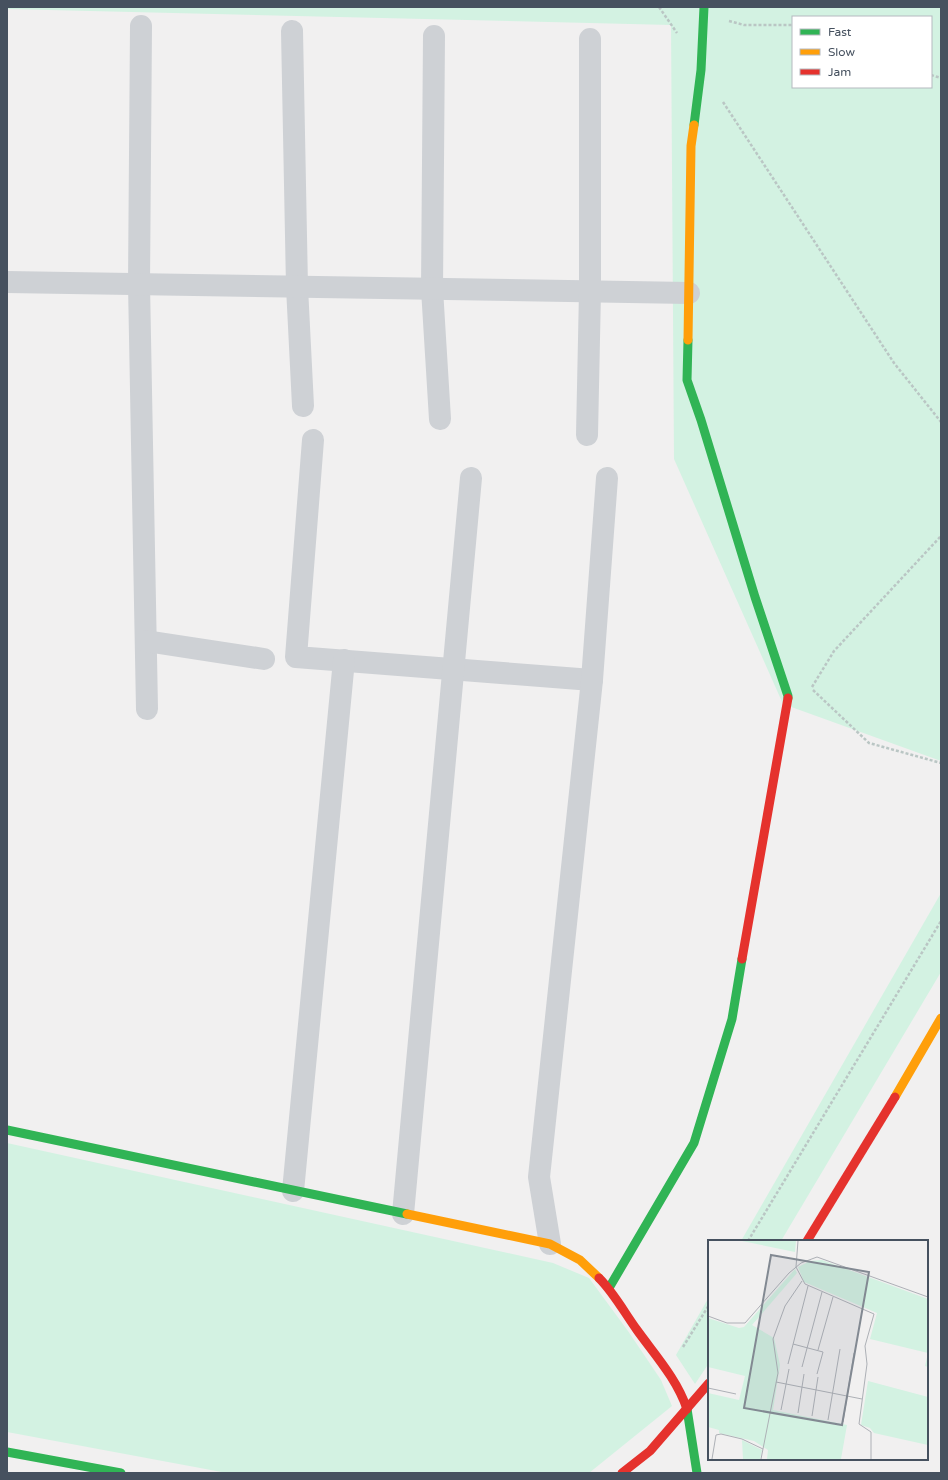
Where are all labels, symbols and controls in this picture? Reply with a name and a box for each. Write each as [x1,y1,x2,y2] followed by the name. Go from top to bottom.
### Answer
[792,16,932,88] legend
[828,25,852,39] text: Fast
[828,45,855,59] text: Slow
[828,65,851,79] text: Jam
[708,1240,928,1460] inset map

